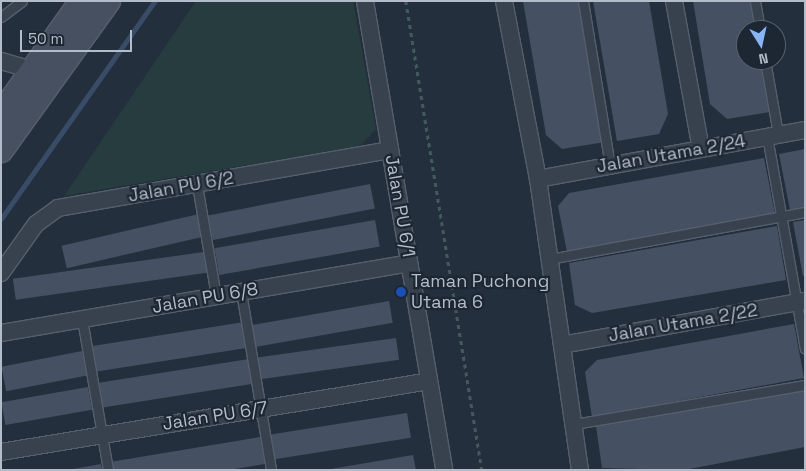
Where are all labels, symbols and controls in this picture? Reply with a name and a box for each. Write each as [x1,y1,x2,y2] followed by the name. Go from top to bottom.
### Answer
[22,20,135,52] scale bar
[736,20,786,70] north arrow
[28,29,63,48] text: 50 m
[757,49,770,68] text: N
[595,130,747,178] street label: Jalan Utama 2/24
[380,153,420,259] street label: Jalan PU 6/1
[126,167,236,207] street label: Jalan PU 6/2
[411,271,549,314] place label: Taman Puchong Utama 6
[150,278,260,318] street label: Jalan PU 6/8
[395,286,407,298] marker: Taman Puchong Utama 6
[607,299,759,347] street label: Jalan Utama 2/22
[161,397,269,435] street label: Jalan PU 6/7

